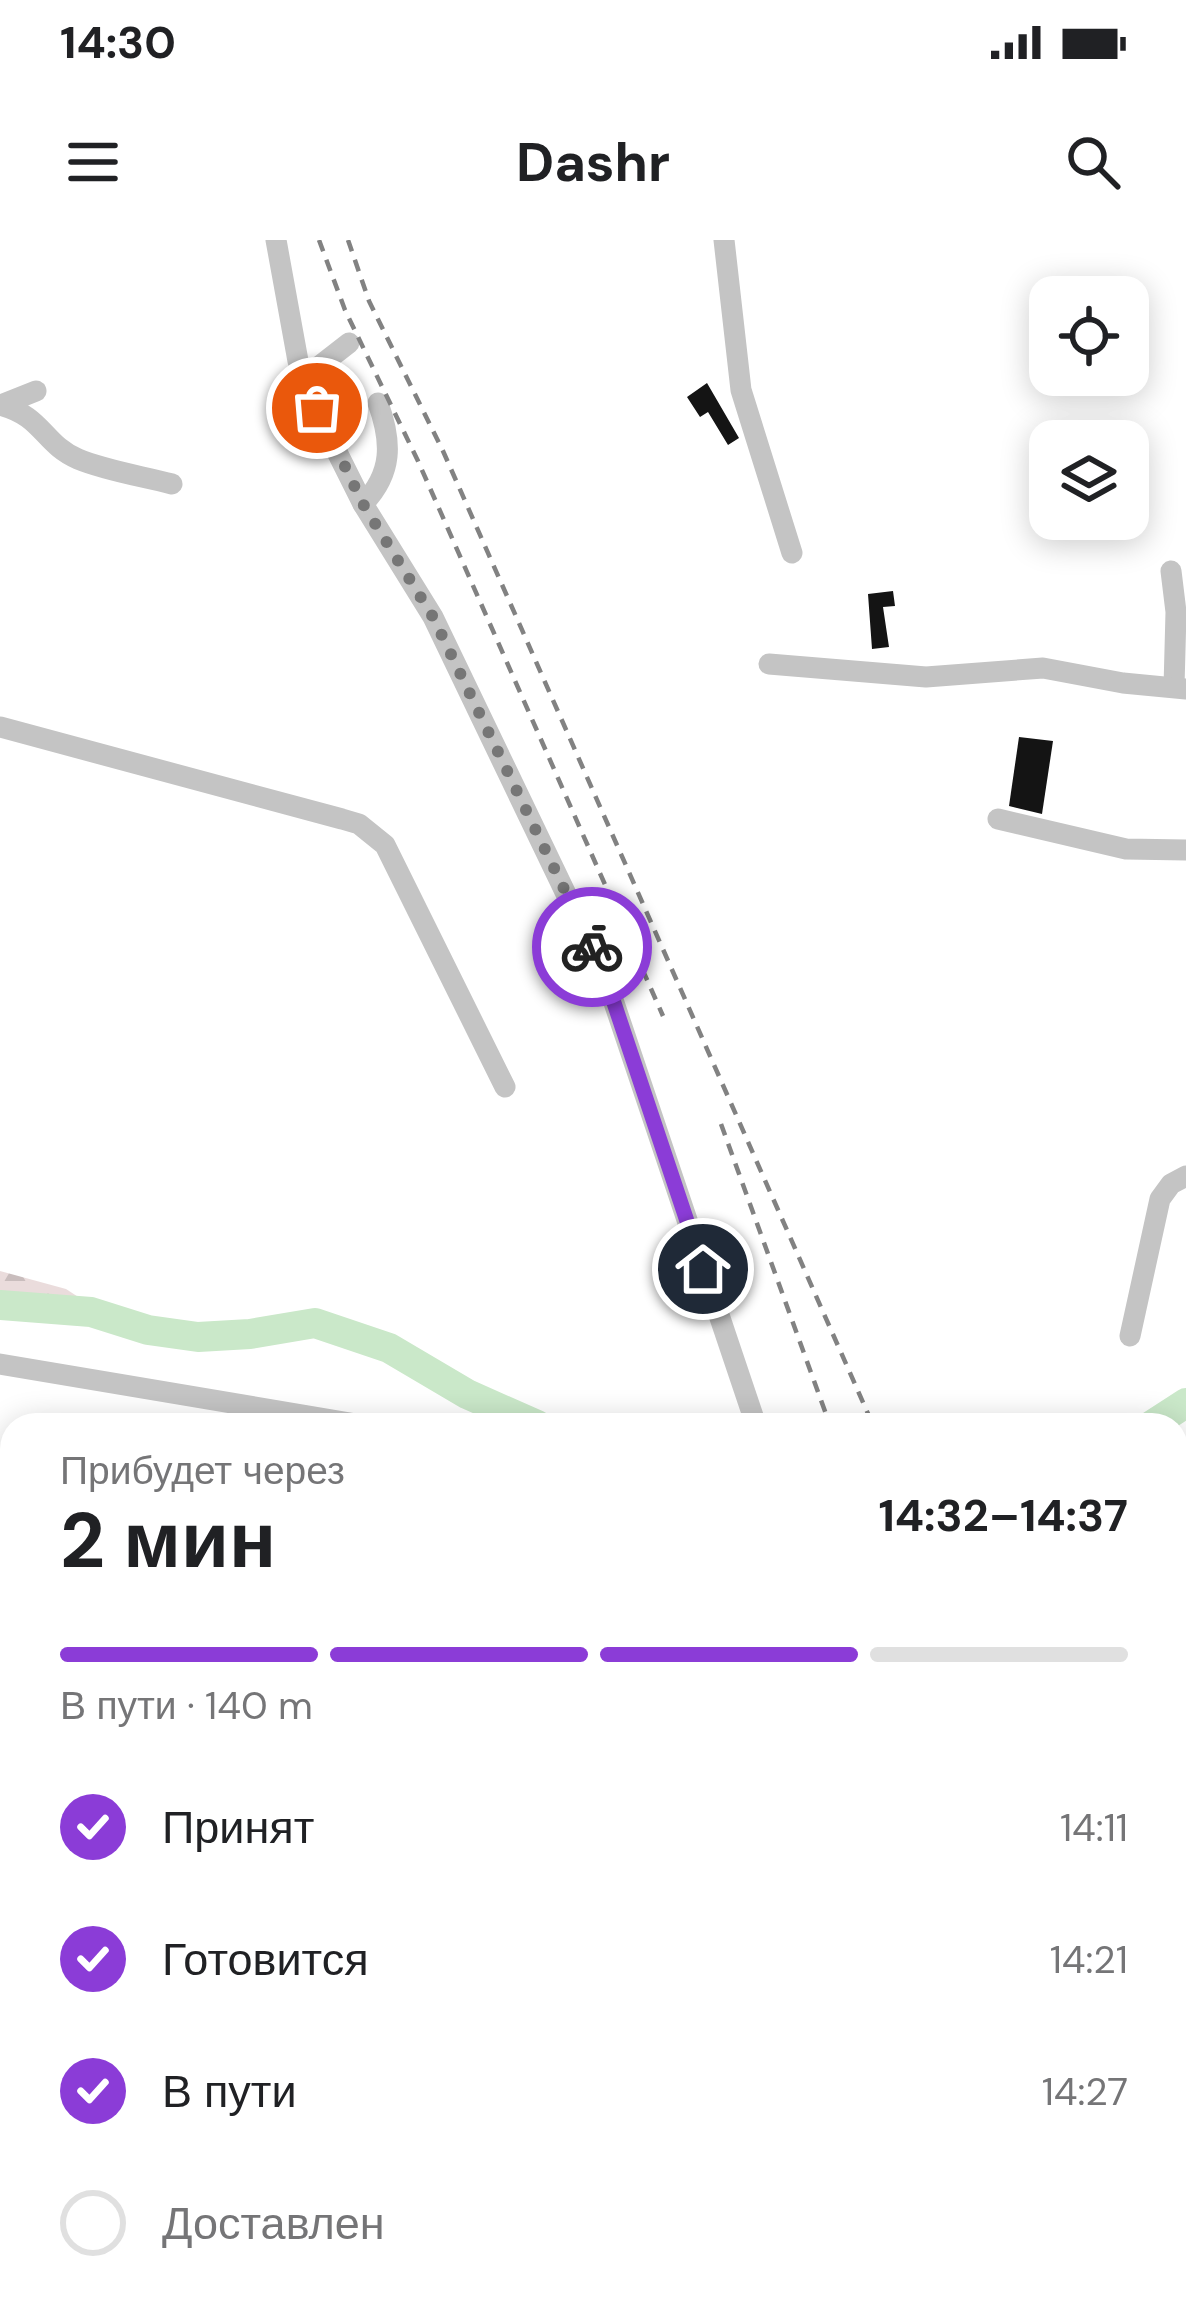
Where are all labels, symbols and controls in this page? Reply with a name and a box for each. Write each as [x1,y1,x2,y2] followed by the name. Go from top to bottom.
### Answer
[60,13,176,72] text: 14:30
[516,127,670,198] text: Dashr
[60,129,126,195] icon: menu
[1060,129,1126,195] icon: search
[1029,276,1149,540] map controls
[1029,276,1149,396] button: locate
[266,357,368,459] pin
[284,375,350,441] icon: bag
[1029,420,1149,540] button: layers
[532,887,652,1007] courier
[559,914,625,980] icon: bike
[652,1218,754,1320] pin
[670,1236,736,1302] icon: home
[60,1445,345,1496] text: Прибудет через
[878,1486,1128,1545] text: 14:32–14:37
[60,1490,276,1591] text: 2 мин
[60,1680,313,1731] text: В пути · 140 m
[60,1794,126,1860] icon: check
[162,1798,314,1857] text: Принят
[1060,1802,1128,1853] text: 14:11
[60,1926,126,1992] icon: check
[162,1930,369,1989] text: Готовится
[1050,1934,1128,1985] text: 14:21
[60,2058,126,2124] icon: check
[162,2062,297,2121] text: В пути
[1042,2066,1128,2117] text: 14:27
[162,2194,385,2253] text: Доставлен

